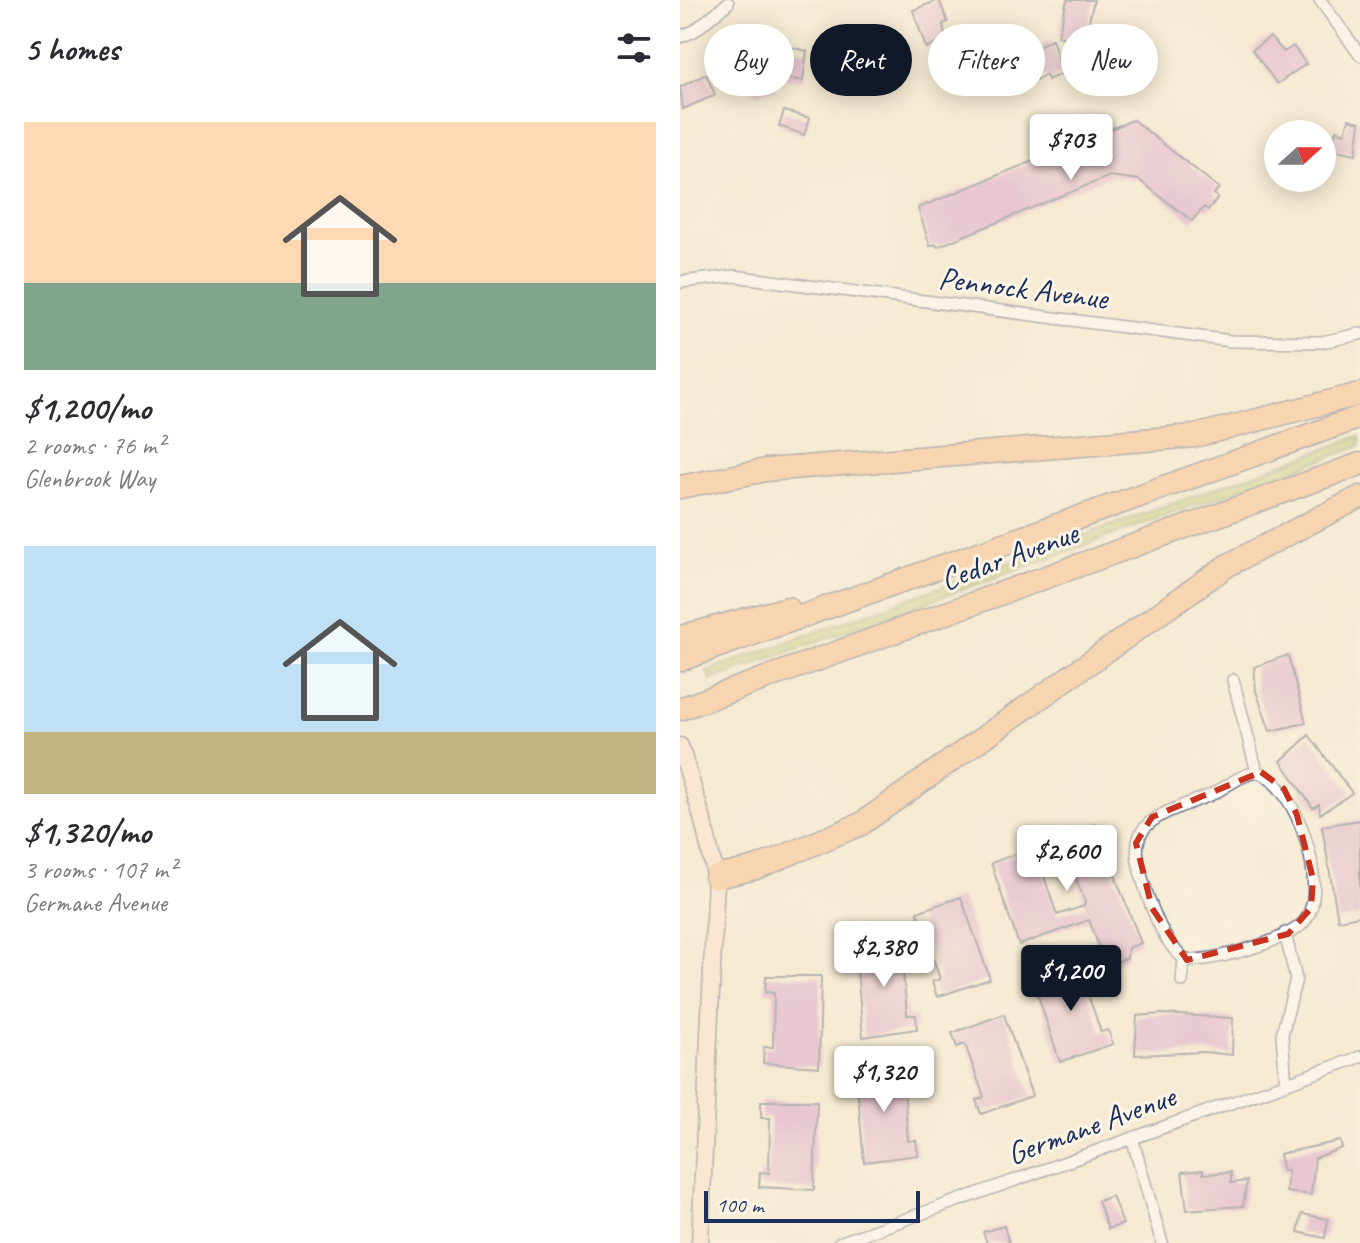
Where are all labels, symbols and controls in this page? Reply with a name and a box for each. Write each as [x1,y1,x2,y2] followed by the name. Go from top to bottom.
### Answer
[704,24,794,96] chip: Buy
[810,24,912,96] chip: Rent
[928,24,1045,96] chip: Filters
[1061,24,1158,96] chip: New
[612,26,656,70] icon: filters
[24,27,119,70] text: 5 homes
[1024,114,1118,182] pin: $703
[1264,120,1336,192] north arrow
[1264,120,1336,192] map controls
[1048,123,1094,156] text: $703
[268,174,412,318] icon: home
[936,257,1112,319] street label: Pennock Avenue
[24,386,151,429] text: $1,200/mo
[24,429,165,462] text: 2 rooms · 76 m²
[24,462,155,495] text: Glenbrook Way
[935,511,1086,600] street label: Cedar Avenue
[268,598,412,742] icon: home
[24,810,151,853] text: $1,320/mo
[1002,825,1132,893] pin: $2,600
[1035,834,1099,867] text: $2,600
[24,853,176,886] text: 3 rooms · 107 m²
[24,886,167,919] text: Germane Avenue
[819,921,949,989] pin: $2,380
[852,930,916,963] text: $2,380
[1006,945,1136,1013] pin: $1,200
[1039,954,1103,987] text: $1,200
[819,1046,949,1114] pin: $1,320
[852,1055,916,1088] text: $1,320
[1001,1075,1183,1174] street label: Germane Avenue
[704,1187,920,1223] scale bar
[716,1191,763,1219] text: 100 m

